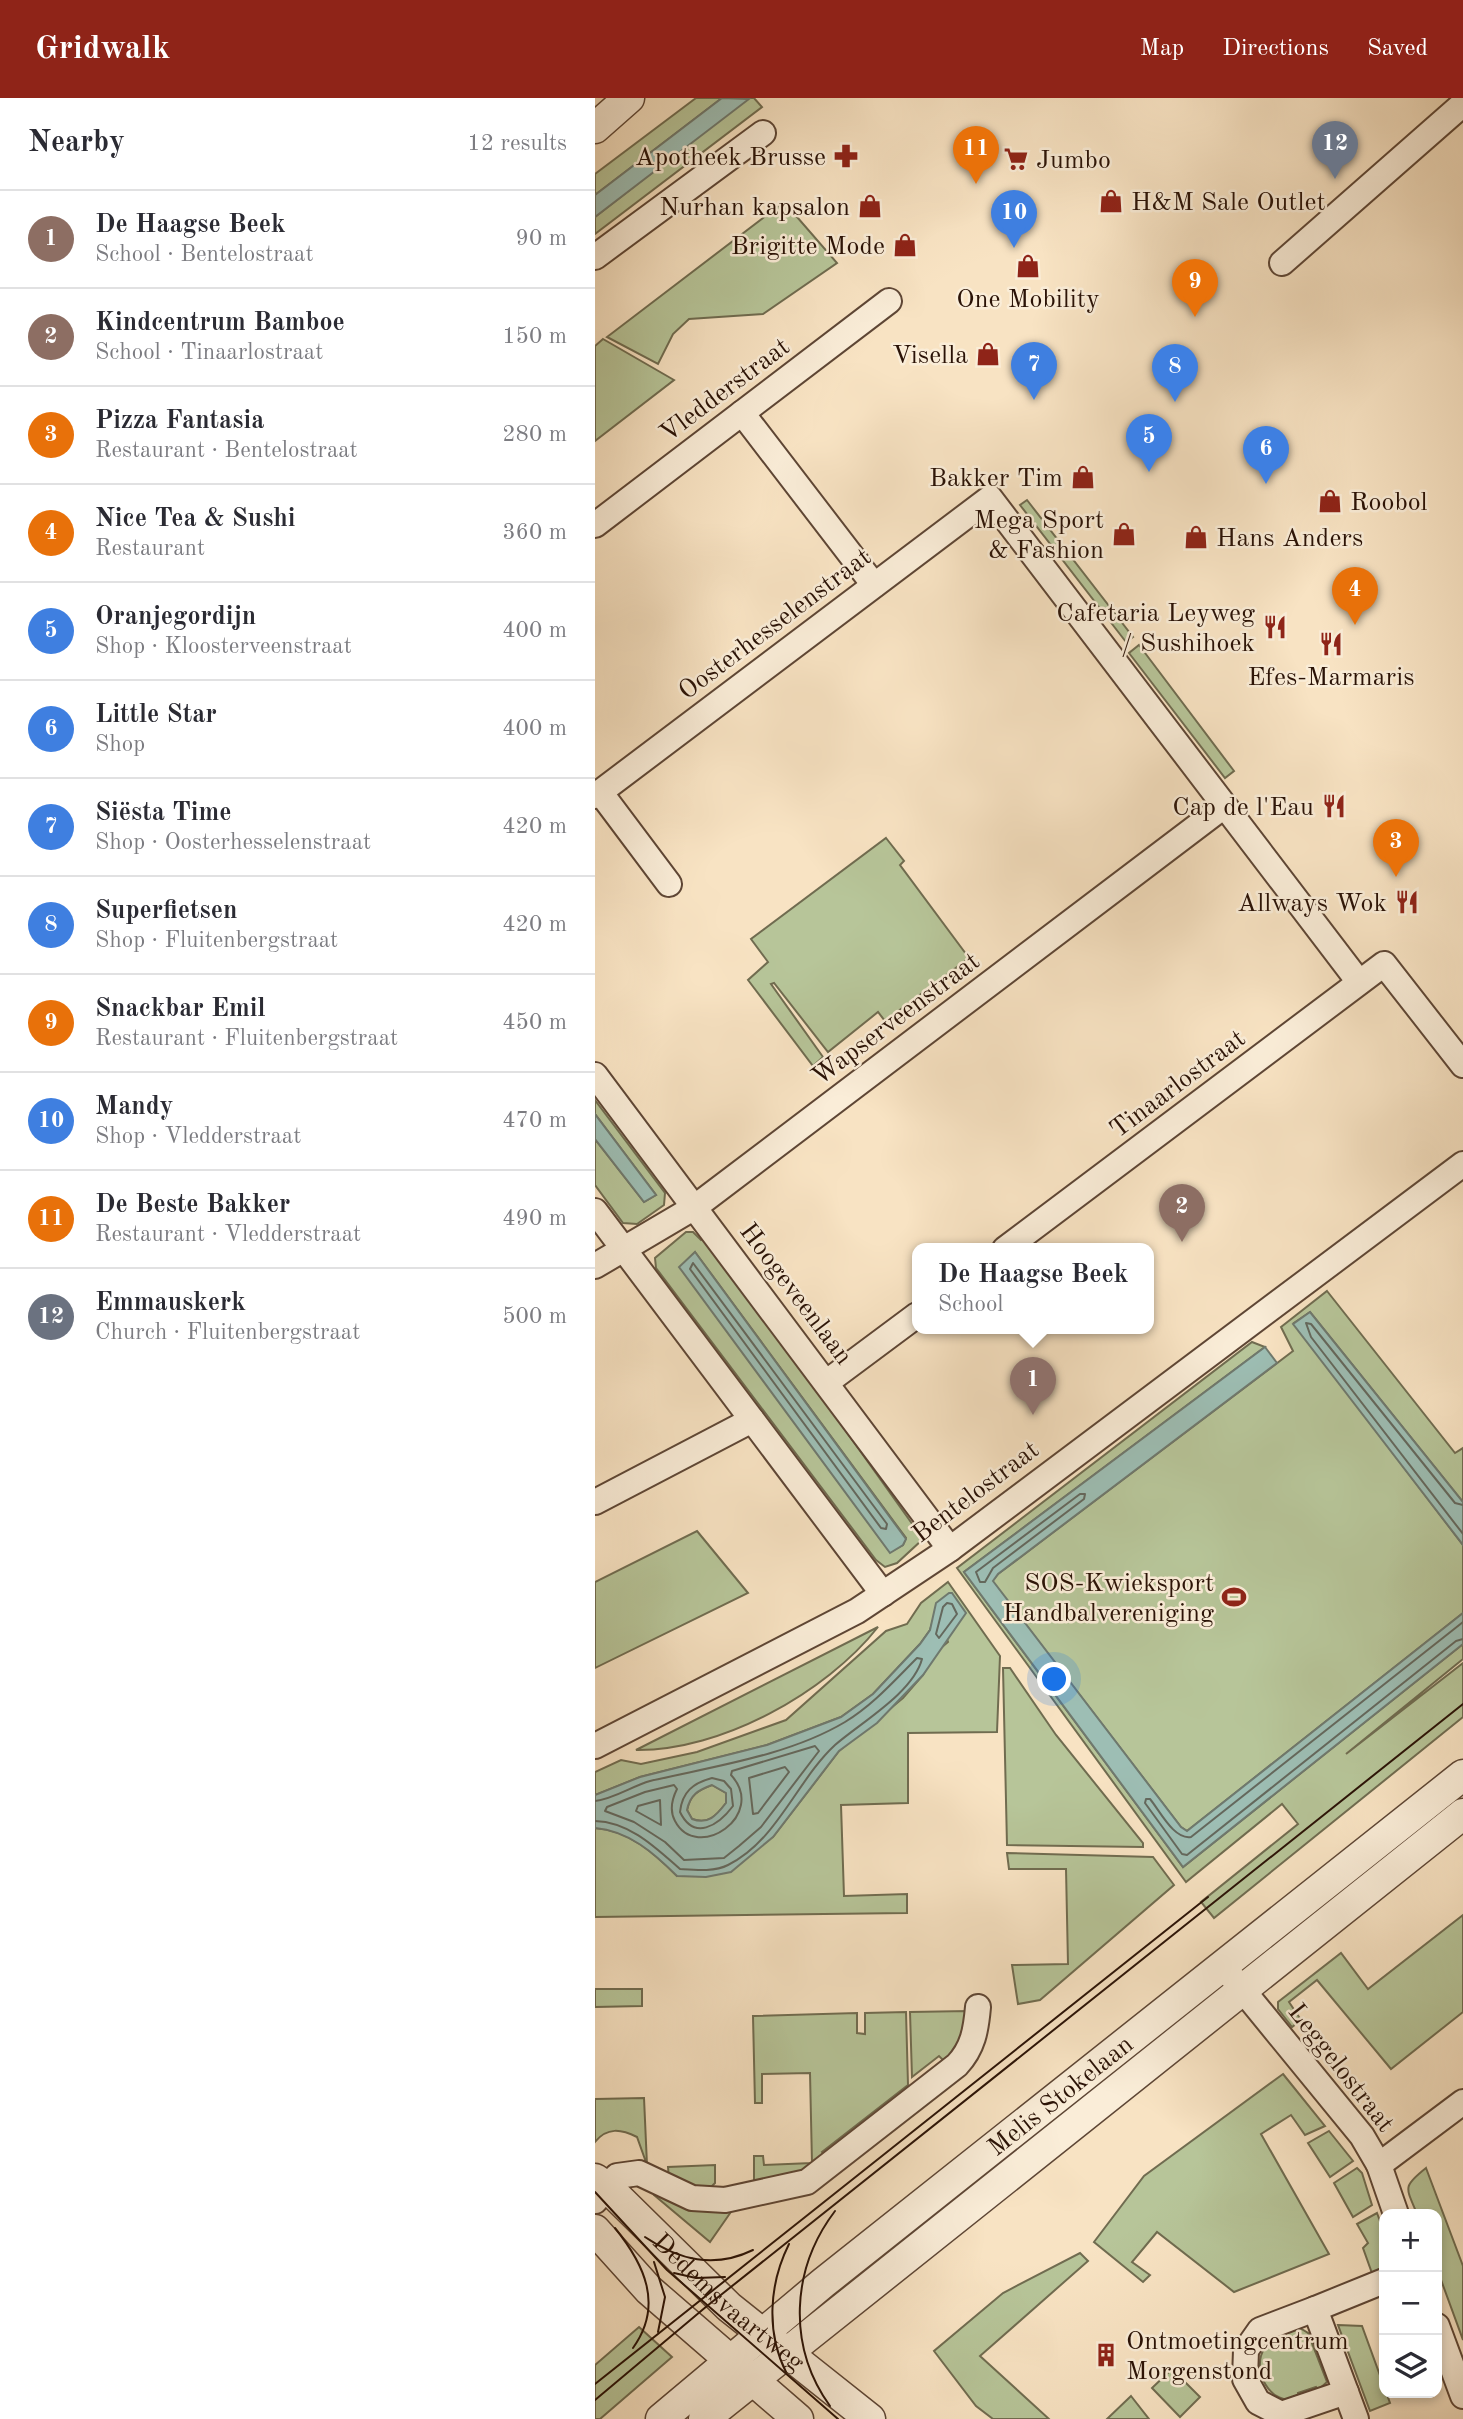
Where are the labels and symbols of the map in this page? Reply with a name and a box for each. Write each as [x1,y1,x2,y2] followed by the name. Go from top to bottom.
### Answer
[1312,121,1358,179] pin: 12
[953,126,999,184] pin: 11
[832,142,860,170] pharmacy icon: Apotheek Brusse
[635,145,826,171] place label: Apotheek Brusse
[1002,145,1030,173] supermarket icon: Jumbo
[1036,148,1111,174] place label: Jumbo
[1097,187,1125,215] shop icon: H&M Sale Outlet
[991,190,1037,248] pin: 10
[1131,190,1325,216] place label: H&M Sale Outlet
[856,192,884,220] shop icon: Nurhan kapsalon
[659,195,850,221] place label: Nurhan kapsalon
[891,231,919,259] shop icon: Brigitte Mode
[731,234,885,260] place label: Brigitte Mode
[1014,252,1042,280] shop icon: One Mobility
[1172,259,1218,317] pin: 9
[956,287,1100,313] place label: One Mobility
[656,334,795,448] street label: Vledderstraat
[974,340,1002,368] shop icon: Visella
[1011,342,1057,400] pin: 7
[892,343,968,369] place label: Visella
[1152,344,1198,402] pin: 8
[1126,414,1172,472] pin: 5
[1243,426,1289,484] pin: 6
[1069,463,1097,491] shop icon: Bakker Tim
[929,466,1063,492] place label: Bakker Tim
[1316,487,1344,515] shop icon: Roobol
[1350,490,1428,516] place label: Roobol
[974,508,1104,564] place label: Mega Sport & Fashion
[1110,520,1138,548] shop icon: Mega Sport & Fashion
[1182,523,1210,551] shop icon: Hans Anders
[1216,526,1363,552] place label: Hans Anders
[674,544,876,705] street label: Oosterhesselenstraat
[1332,567,1378,625] pin: 4
[1056,601,1255,657] place label: Cafetaria Leyweg / Sushihoek
[1261,613,1289,641] restaurant icon: Cafetaria Leyweg / Sushihoek
[1317,630,1345,658] restaurant icon: Efes-Marmaris
[1247,665,1415,691] place label: Efes-Marmaris
[1320,792,1348,820] restaurant icon: Cap de l'Eau
[1172,795,1314,821] place label: Cap de l'Eau
[1373,819,1419,877] pin: 3
[1393,888,1421,916] restaurant icon: Allways Wok
[1237,891,1387,917] place label: Allways Wok
[808,948,985,1091] street label: Wapserveenstraat
[1106,1026,1251,1144] street label: Tinaarlostraat
[1159,1184,1205,1242] pin: 2
[734,1219,857,1370] street label: Hoogeveenlaan
[1010,1357,1056,1415] pin: 1
[908,1437,1044,1548] street label: Bentelostraat
[1003,1571,1214,1627] place label: SOS-Kwieksport Handbalvereniging
[1220,1583,1248,1611] sports icon: SOS-Kwieksport Handbalvereniging
[1037,1662,1071,1696] your location
[1282,1999,1398,2137] street label: Leggelostraat
[984,2031,1139,2162] street label: Melis Stokelaan
[647,2229,809,2377] street label: Dedemsvaartweg
[1126,2329,1349,2385] place label: Ontmoetingcentrum Morgenstond
[1092,2341,1120,2369] building icon: Ontmoetingcentrum Morgenstond

